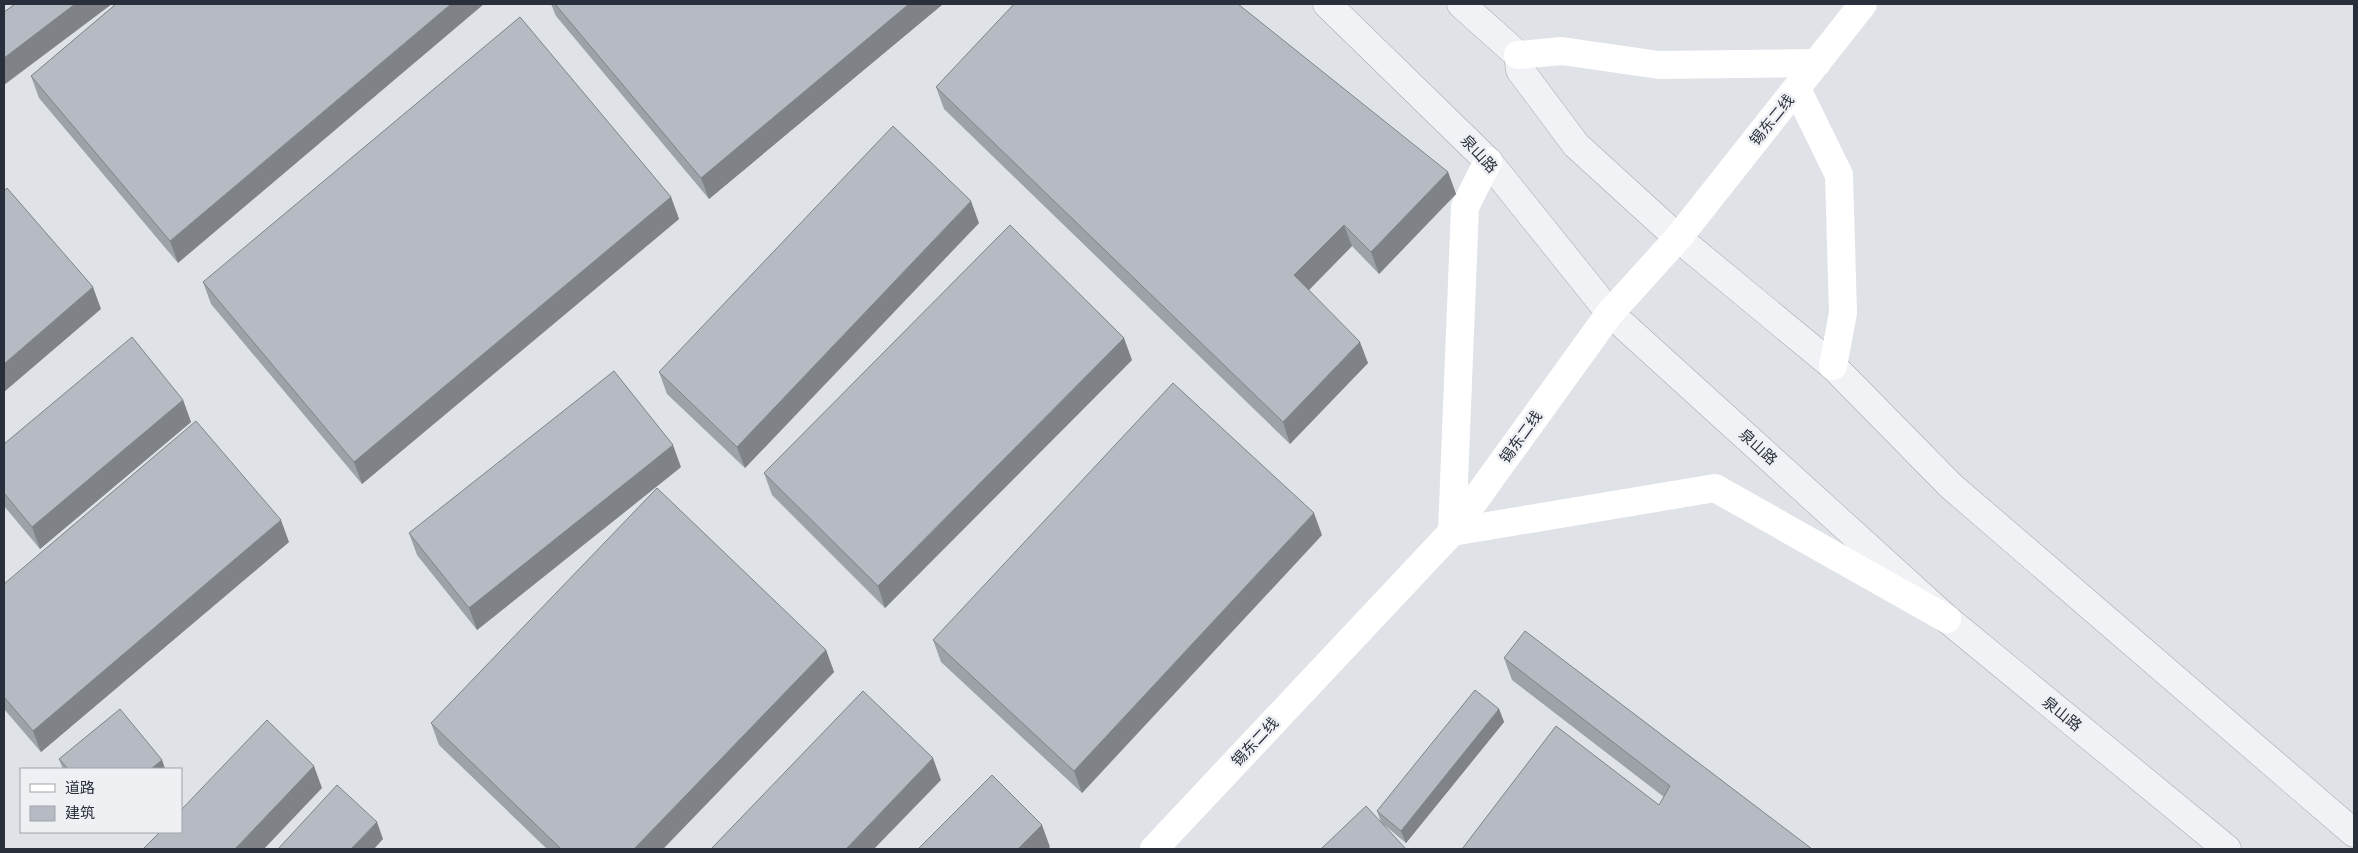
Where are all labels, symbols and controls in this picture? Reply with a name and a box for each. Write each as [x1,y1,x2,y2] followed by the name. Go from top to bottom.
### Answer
[1746,91,1798,149] street label: 锡东二线
[1457,131,1501,177] street label: 泉山路
[1496,407,1546,467] street label: 锡东二线
[1735,425,1781,469] street label: 泉山路
[2039,693,2085,735] street label: 泉山路
[1228,714,1282,770] street label: 锡东二线
[20,768,182,833] legend
[65,779,95,797] text: 道路
[65,804,95,822] text: 建筑

